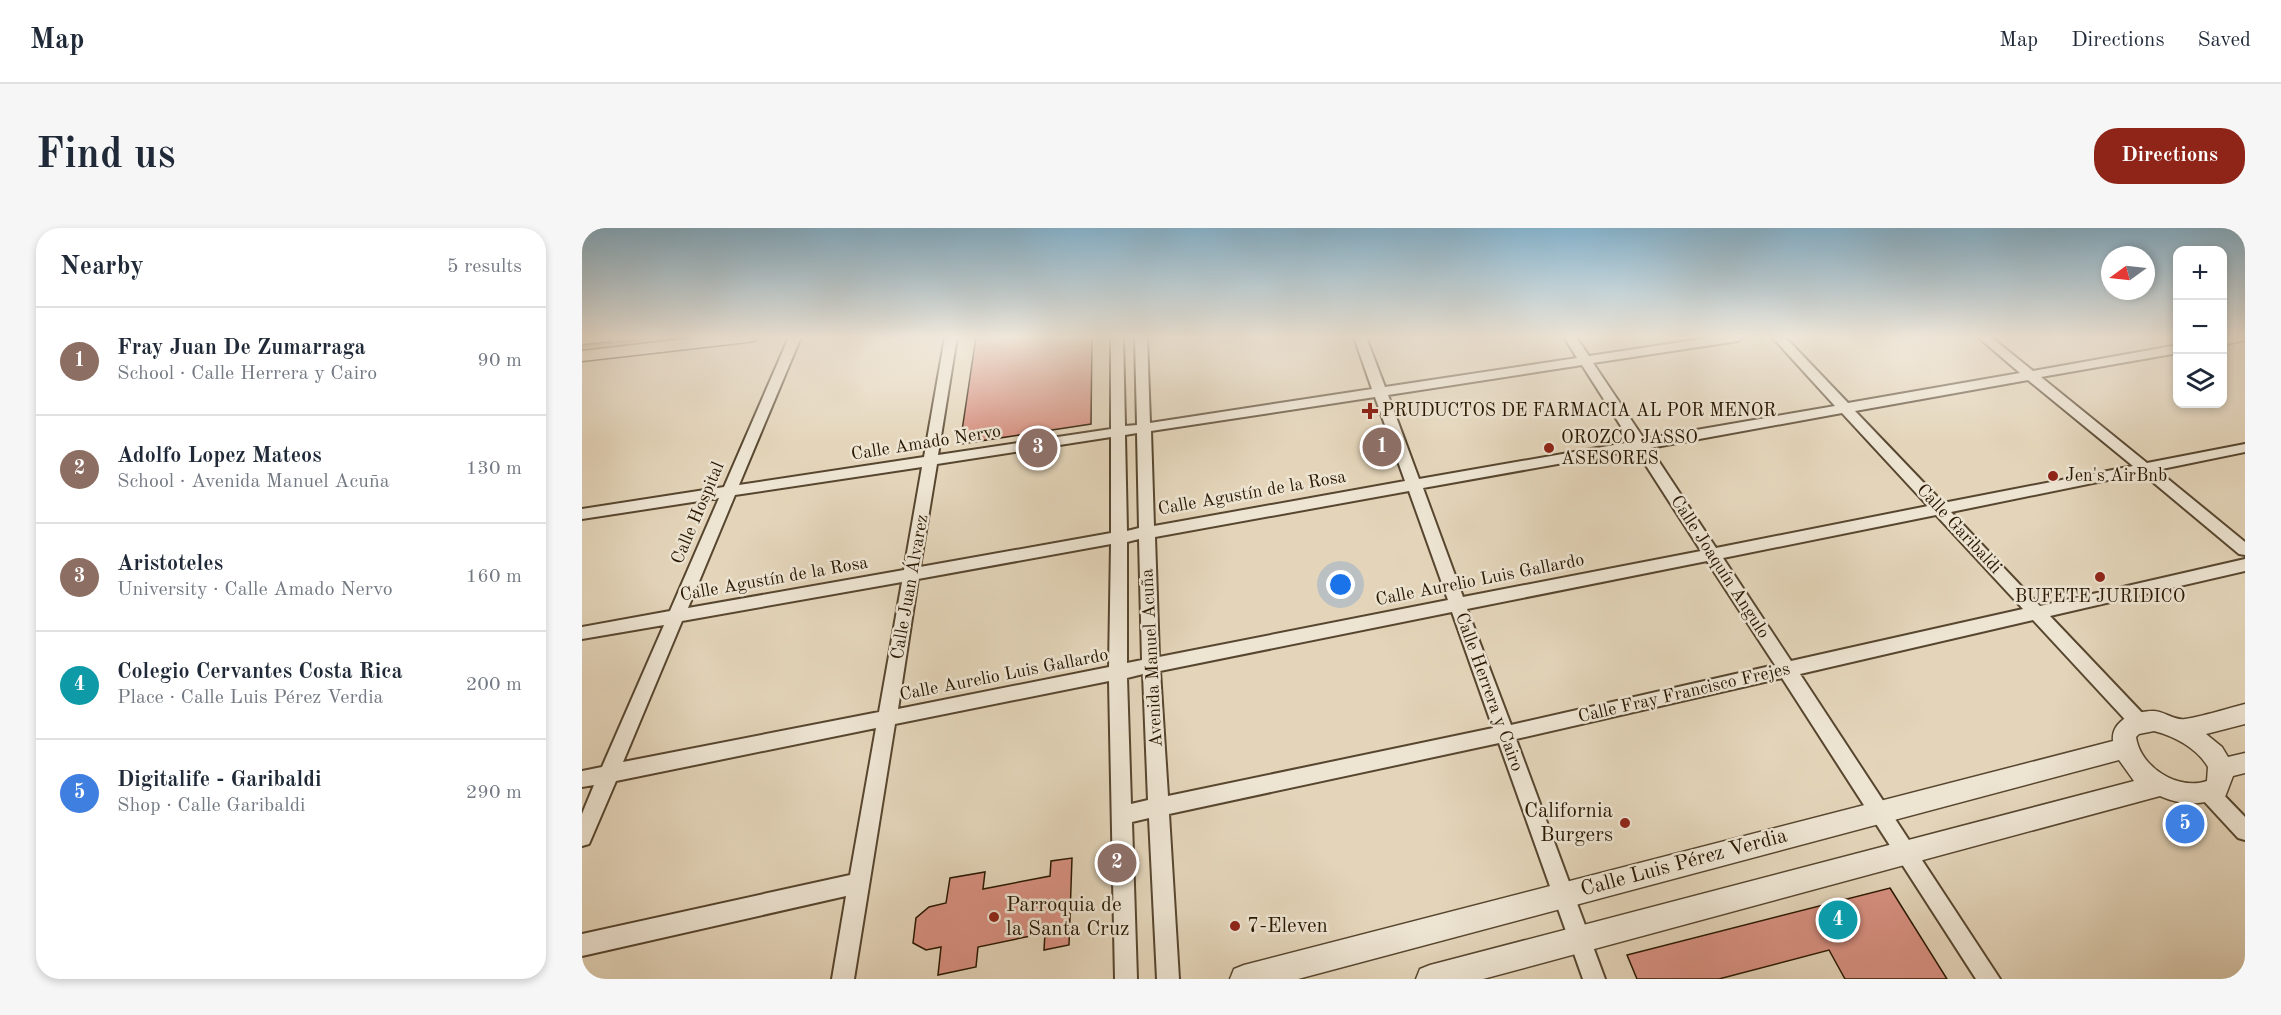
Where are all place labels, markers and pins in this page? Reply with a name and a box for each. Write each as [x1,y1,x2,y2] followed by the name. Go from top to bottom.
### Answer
[1382,402,1776,420] place label: PRUDUCTOS DE FARMACIA AL POR MENOR
[1363,404,1377,418] marker: PRUDUCTOS DE FARMACIA AL POR MENOR
[1362,424,1402,470] pin: 1
[1018,426,1058,470] pin: 3
[1561,429,1698,468] place label: OROZCO JASSO ASESORES
[1542,441,1556,455] marker: OROZCO JASSO ASESORES
[2065,467,2167,485] place label: Jen's AirBnb
[2046,469,2060,483] marker: Jen's AirBnb
[2093,570,2107,584] marker: BUFETE JURIDICO
[2015,588,2185,606] place label: BUFETE JURIDICO
[1524,801,1613,846] place label: California Burgers
[2166,802,2204,846] pin: 5
[1618,816,1632,830] marker: California Burgers
[1098,840,1136,886] pin: 2
[1006,895,1129,940] place label: Parroquia de la Santa Cruz
[1818,898,1858,942] pin: 4
[987,910,1001,924] marker: Parroquia de la Santa Cruz
[1247,916,1328,937] place label: 7-Eleven
[1228,919,1242,933] marker: 7-Eleven

